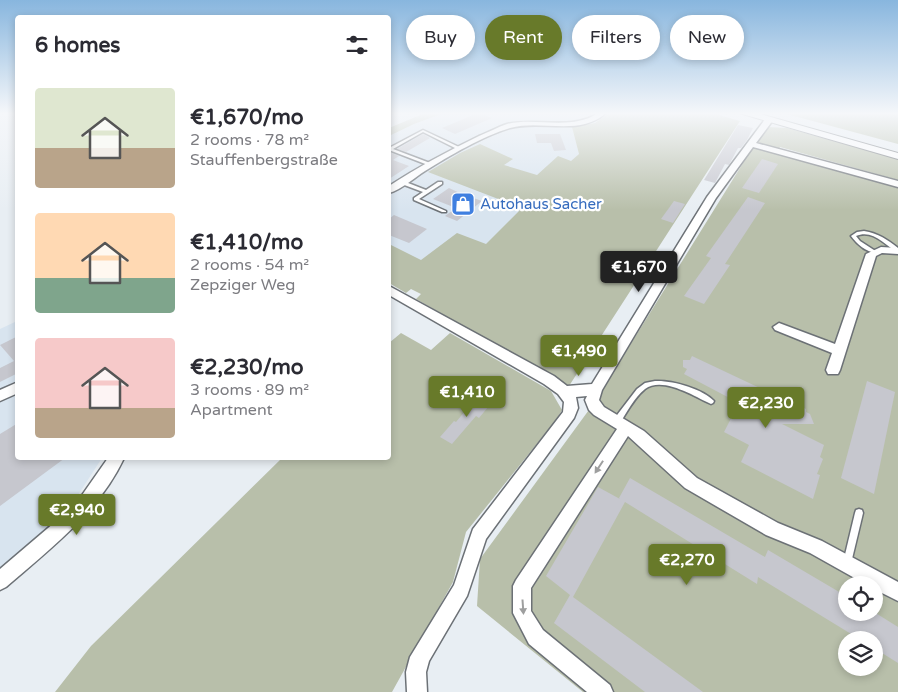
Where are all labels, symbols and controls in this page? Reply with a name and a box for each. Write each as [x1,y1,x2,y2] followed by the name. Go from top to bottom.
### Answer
[406,15,475,60] chip: Buy
[485,15,562,60] chip: Rent
[572,15,660,60] chip: Filters
[670,15,744,60] chip: New
[343,31,371,59] icon: filters
[35,33,120,58] text: 6 homes
[190,105,304,130] text: €1,670/mo
[75,108,135,168] icon: home
[190,130,309,150] text: 2 rooms · 78 m²
[190,150,338,170] text: Stauffenbergstraße
[450,191,476,217] shop icon: Autohaus Sacher
[480,195,602,213] place label: Autohaus Sacher
[190,230,303,255] text: €1,410/mo
[75,233,135,293] icon: home
[598,250,680,293] pin: €1,670
[190,255,309,275] text: 2 rooms · 54 m²
[611,257,667,277] text: €1,670
[190,275,295,295] text: Zepziger Weg
[538,334,620,377] pin: €1,490
[552,341,606,361] text: €1,490
[190,355,304,380] text: €2,230/mo
[75,358,135,418] icon: home
[426,376,508,418] pin: €1,410
[190,380,309,400] text: 3 rooms · 89 m²
[440,382,494,402] text: €1,410
[725,386,807,429] pin: €2,230
[738,393,794,413] text: €2,230
[190,400,273,420] text: Apartment
[595,461,604,474] one-way arrow
[36,494,118,536] pin: €2,940
[49,500,105,520] text: €2,940
[646,544,728,586] pin: €2,270
[659,550,715,570] text: €2,270
[838,576,883,676] map controls
[838,576,883,621] button: locate
[519,599,527,615] one-way arrow
[838,631,883,676] button: layers

